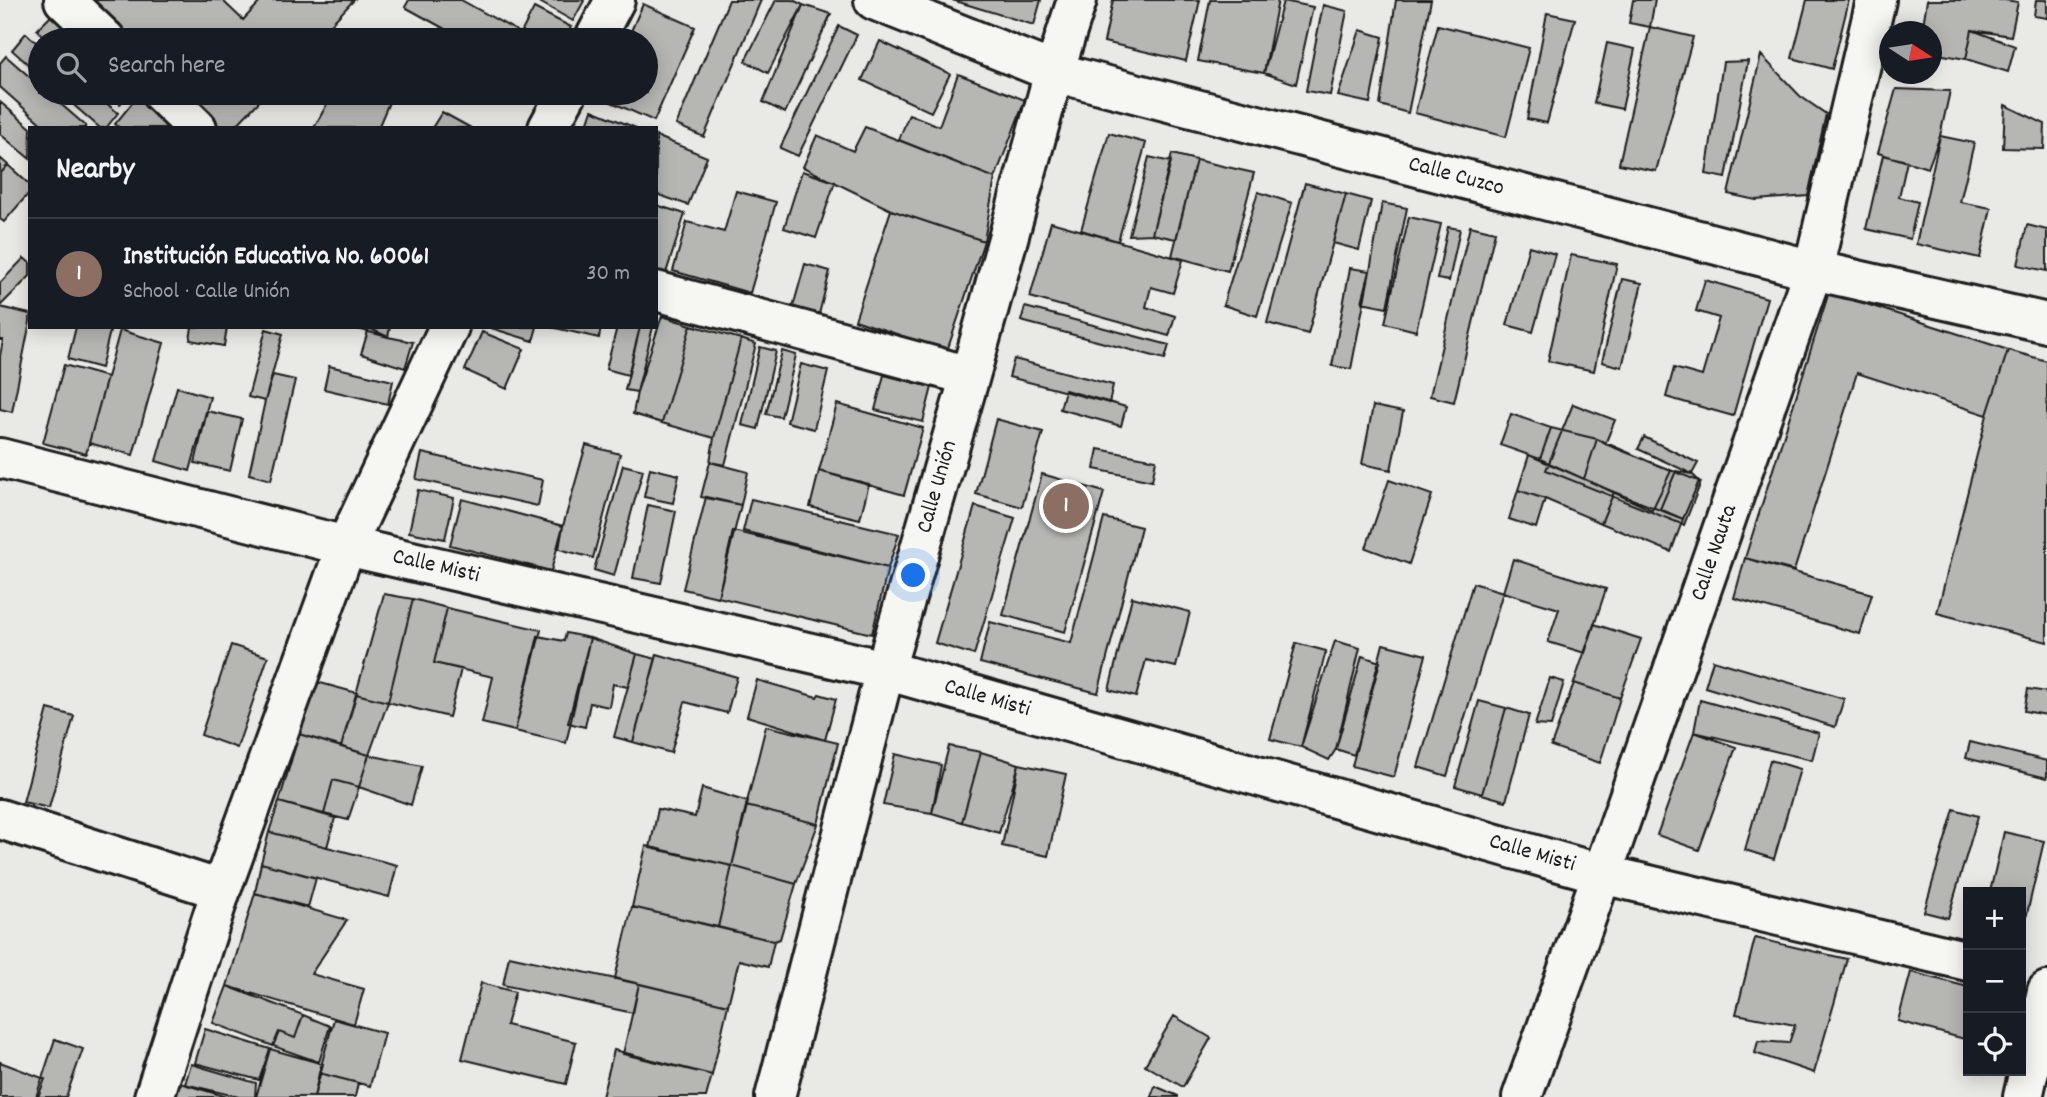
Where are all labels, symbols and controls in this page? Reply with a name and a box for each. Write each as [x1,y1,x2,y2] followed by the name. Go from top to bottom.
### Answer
[1879,21,1942,84] north arrow
[28,28,658,105] search box
[52,48,90,86] icon: search
[108,48,226,85] text: Search here
[1404,148,1508,206] street label: Calle Cuzco
[56,150,134,193] text: Nearby
[123,239,429,276] text: Institución Educativa No. 60061
[76,258,82,291] text: 1
[586,258,630,291] text: 30 m
[123,276,290,309] text: School · Calle Unión
[909,437,967,537] street label: Calle Unión
[1043,480,1089,532] pin: 1
[1683,499,1747,606] street label: Calle Nauta
[389,541,483,593] street label: Calle Misti
[896,558,930,592] your location
[940,671,1034,727] street label: Calle Misti
[1485,826,1579,882] street label: Calle Misti
[1963,887,2026,1076] map controls
[1963,887,2026,950] button: +
[1963,950,2026,1013] button: −
[1963,1013,2026,1076] button: locate

